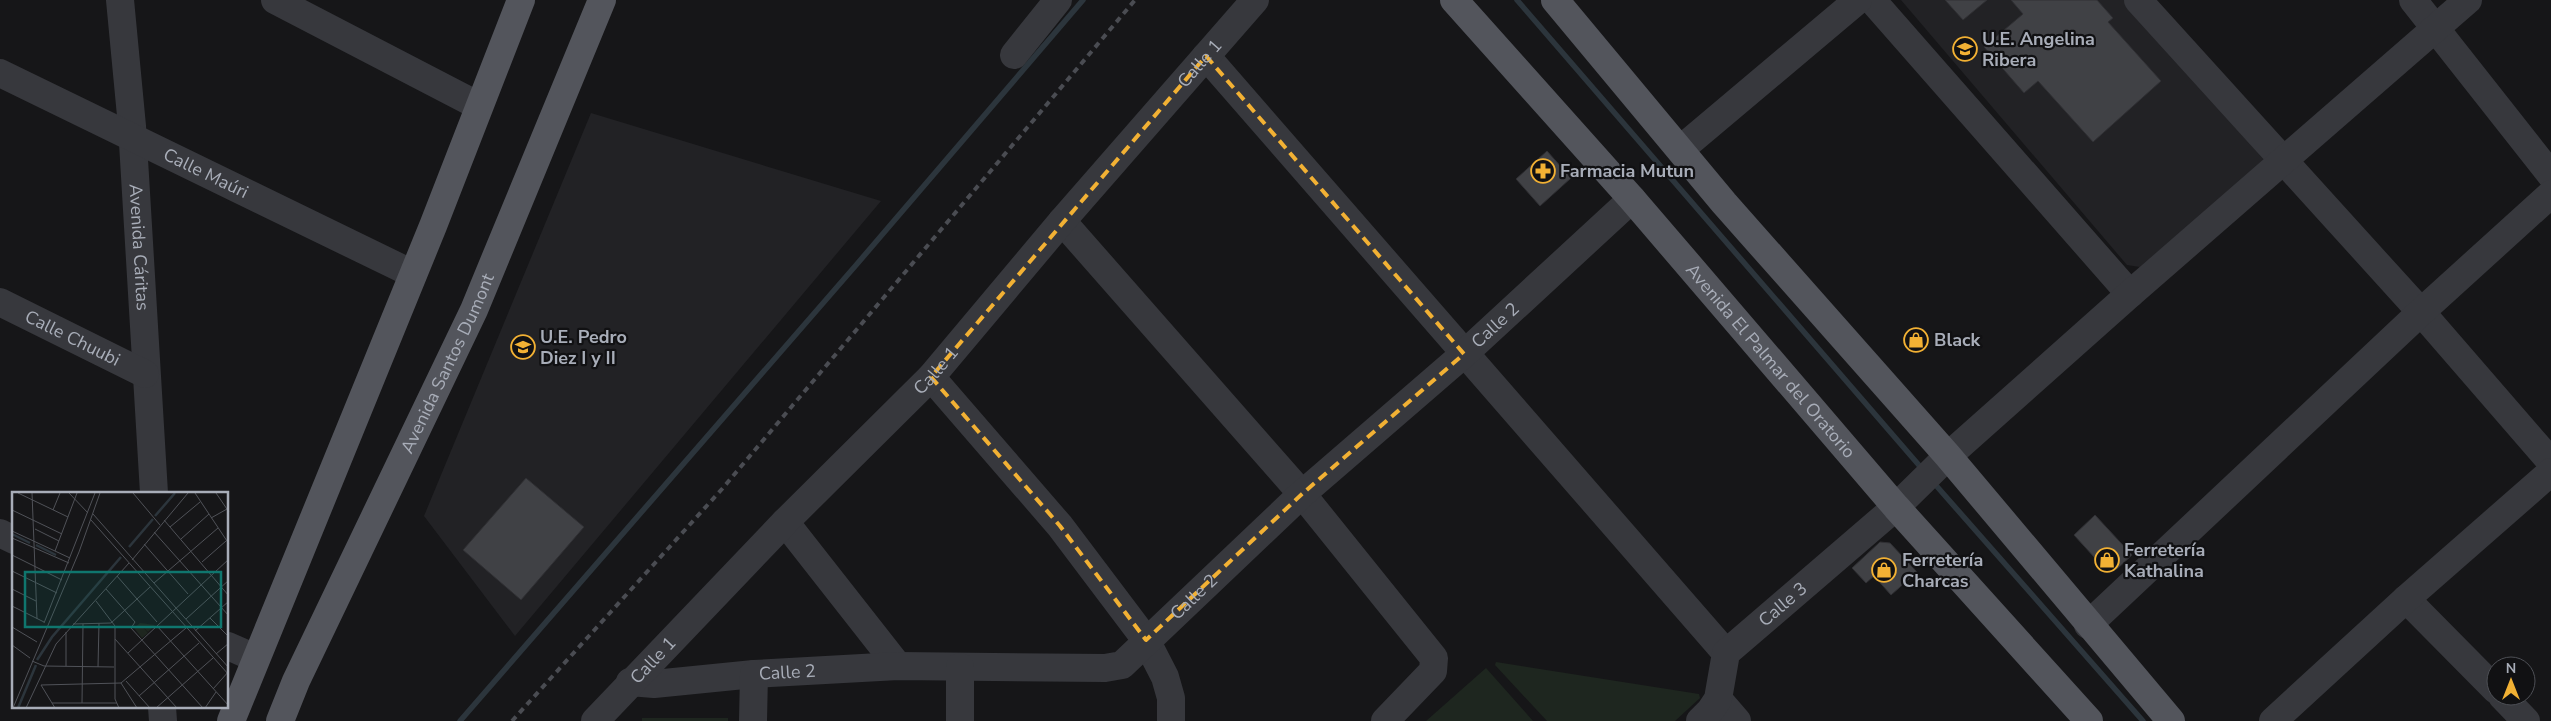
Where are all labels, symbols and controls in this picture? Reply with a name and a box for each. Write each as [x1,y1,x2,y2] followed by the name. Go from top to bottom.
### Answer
[1982,27,2095,72] place label: U.E. Angelina Ribera
[1172,34,1228,93] street label: Calle 1
[1952,36,1978,62] school or university icon: U.E. Angelina Ribera
[159,142,252,204] street label: Calle Maúri
[1530,158,1556,184] pharmacy icon: Farmacia Mutun
[1560,159,1694,183] place label: Farmacia Mutun
[123,183,155,311] street label: Avenida Cáritas
[1680,258,1861,463] street label: Avenida El Palmar del Oratorio
[395,269,500,457] street label: Avenida Santos Dumont
[1466,297,1524,353] street label: Calle 2
[21,304,124,372] street label: Calle Chuubi
[540,325,627,370] place label: U.E. Pedro Diez I y II
[1903,327,1929,353] shop icon: Black
[1934,328,1980,352] place label: Black
[510,334,536,360] school or university icon: U.E. Pedro Diez I y II
[908,341,964,400] street label: Calle 1
[12,492,229,708] inset map
[2124,538,2205,583] place label: Ferretería Kathalina
[2094,547,2120,573] shop icon: Ferretería Kathalina
[1902,548,1983,593] place label: Ferretería Charcas
[1871,557,1897,583] shop icon: Ferretería Charcas
[1165,569,1223,625] street label: Calle 2
[1753,577,1812,632] street label: Calle 3
[625,631,681,689] street label: Calle 1
[2486,656,2536,706] north arrow
[758,659,816,686] street label: Calle 2
[2506,659,2516,678] text: N

